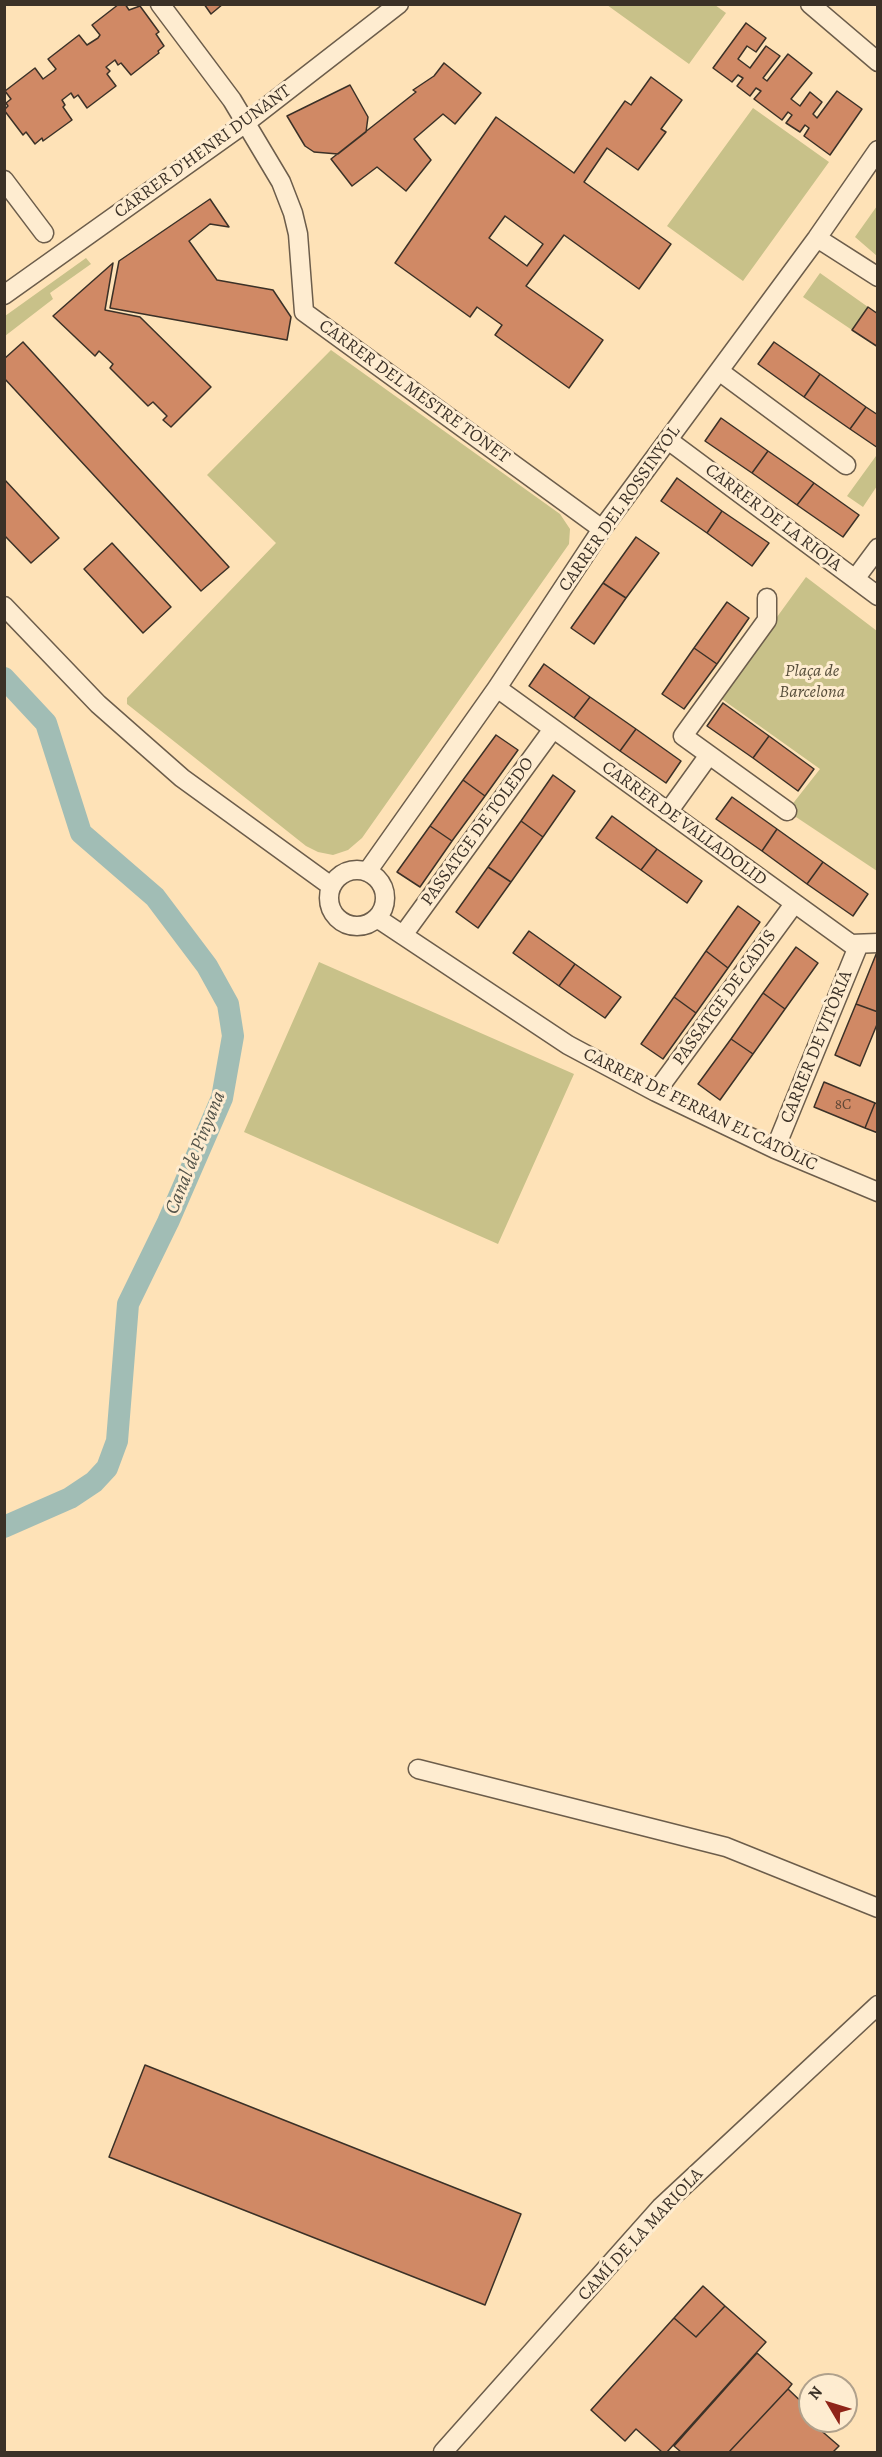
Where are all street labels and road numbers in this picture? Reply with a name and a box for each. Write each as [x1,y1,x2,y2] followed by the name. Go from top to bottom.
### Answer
[110,81,296,223] street label: CARRER D'HENRI DUNANT
[314,315,514,469] street label: CARRER DEL MESTRE TONET
[554,422,686,596] street label: CARRER DEL ROSSINYOL
[700,460,846,576] street label: CARRER DE LA RIOJA
[417,753,539,911] street label: PASSATGE DE TOLEDO
[597,757,771,891] street label: CARRER DE VALLADOLID
[669,926,781,1070] street label: PASSATGE DE CADIS
[776,967,858,1127] street label: CARRER DE VITÒRIA
[579,1044,821,1176] street label: CARRER DE FERRAN EL CATÒLIC
[574,2164,708,2306] street label: CAMÍ DE LA MARIOLA

